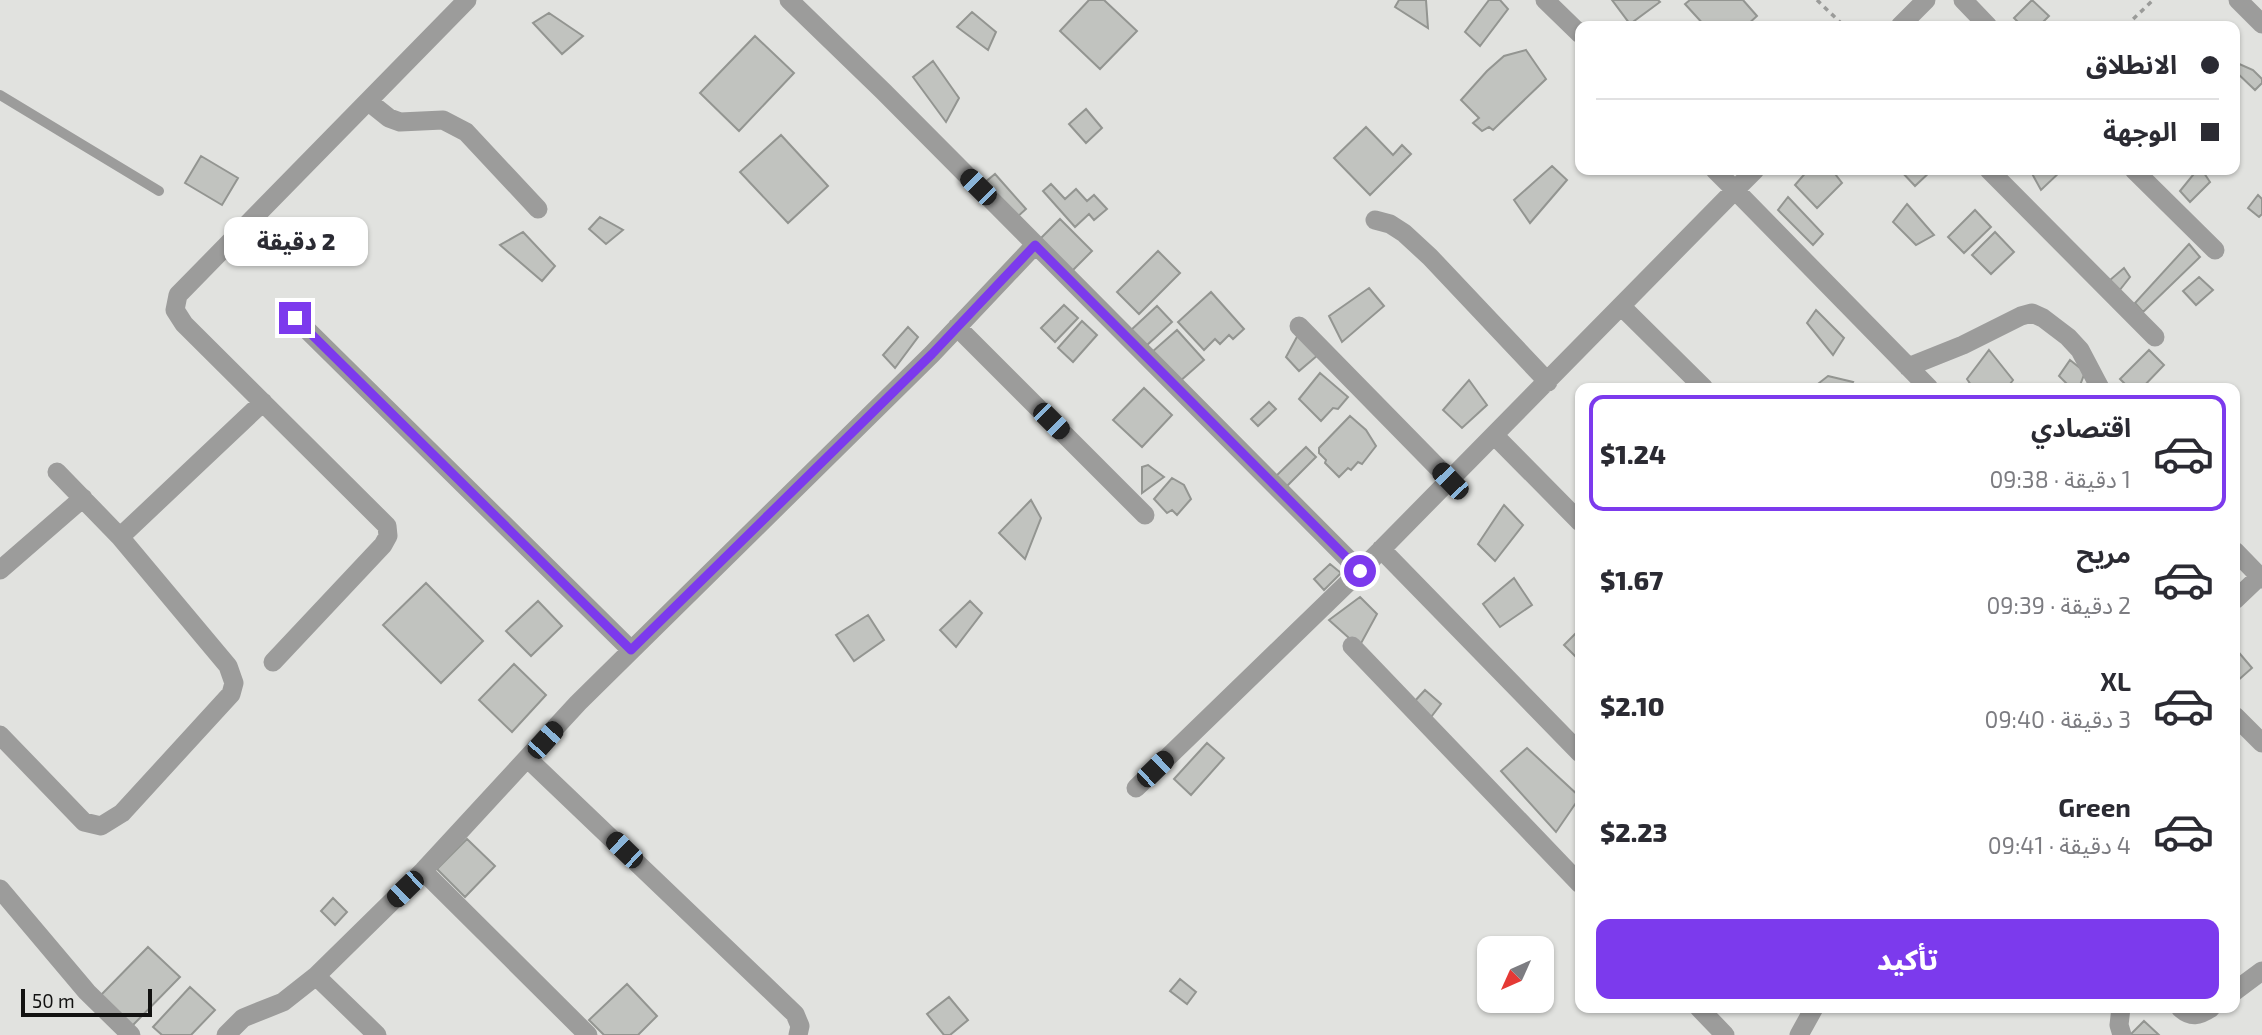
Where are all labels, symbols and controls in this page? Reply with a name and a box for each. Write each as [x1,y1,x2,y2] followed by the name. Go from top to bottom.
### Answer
[2086,48,2177,79] text: الانطلاق
[2103,115,2177,146] text: الوجهة
[956,165,1001,209] car
[223,216,367,266] callout: 2 دقيقة
[257,227,335,255] text: 2 دقيقة
[279,302,311,334] route end
[1029,399,1074,443] car
[2031,411,2131,442] text: اقتصادي
[2152,422,2215,485] icon: car
[1600,438,1666,469] text: $1.24
[1428,459,1473,503] car
[1989,465,2131,493] text: 1 دقيقة · 09:38
[2076,537,2131,568] text: مريح
[2152,548,2215,611] icon: car
[1344,555,1376,587] route start
[1600,564,1663,595] text: $1.67
[1986,591,2131,619] text: 2 دقيقة · 09:39
[2100,665,2131,696] text: XL
[2152,674,2215,737] icon: car
[1600,690,1665,721] text: $2.10
[1985,705,2131,733] text: 3 دقيقة · 09:40
[524,717,567,763] car
[1133,747,1178,791] car
[2058,791,2131,822] text: Green
[2152,800,2215,863] icon: car
[1600,816,1667,847] text: $2.23
[602,828,647,872] car
[1988,831,2131,859] text: 4 دقيقة · 09:41
[383,867,428,911] car
[1596,919,2219,999] button: تأكيد
[1477,936,1554,1013] north arrow
[1477,936,1554,1013] map controls
[21,986,152,1018] scale bar
[32,989,75,1012] text: 50 m

